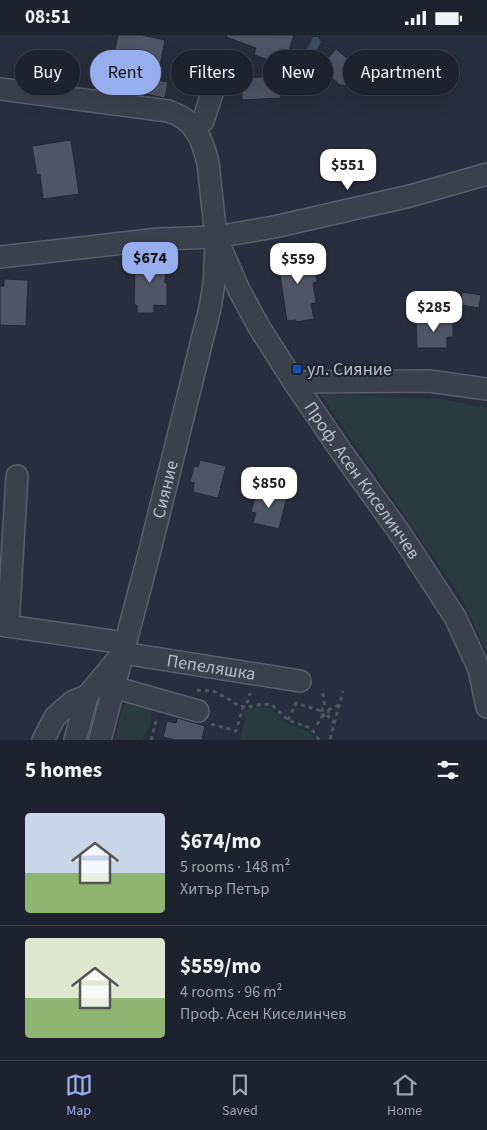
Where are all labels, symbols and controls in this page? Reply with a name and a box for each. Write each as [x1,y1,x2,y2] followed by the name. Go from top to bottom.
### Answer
[25,4,71,31] text: 08:51
[15,50,80,95] chip: Buy
[90,50,161,95] chip: Rent
[171,50,253,95] chip: Filters
[263,50,333,95] chip: New
[343,50,459,95] chip: Apartment
[318,149,378,191] pin: $551
[331,154,365,176] text: $551
[120,241,180,284] pin: $674
[268,243,328,285] pin: $559
[133,247,167,269] text: $674
[281,248,315,270] text: $559
[404,291,464,333] pin: $285
[417,296,451,318] text: $285
[307,357,392,382] place label: ул. Сияние
[291,363,303,375] marker: ул. Сияние
[298,397,426,564] street label: Проф. Асен Киселинчев
[146,458,185,521] street label: Сияние
[239,467,299,509] pin: $850
[252,472,286,494] text: $850
[165,648,257,687] street label: Пепеляшка
[25,755,102,785] text: 5 homes
[434,756,462,784] icon: filters
[180,826,261,856] text: $674/mo
[65,833,125,893] icon: home
[180,856,290,878] text: 5 rooms · 148 m²
[180,878,269,900] text: Хитър Петър
[180,951,261,981] text: $559/mo
[65,958,125,1018] icon: home
[180,981,282,1003] text: 4 rooms · 96 m²
[180,1003,346,1025] text: Проф. Асен Киселинчев
[65,1071,93,1121] tab: Map
[222,1071,258,1121] tab: Saved
[387,1071,422,1121] tab: Home

